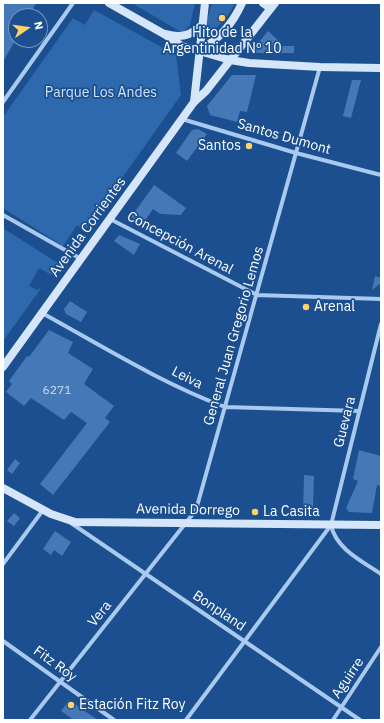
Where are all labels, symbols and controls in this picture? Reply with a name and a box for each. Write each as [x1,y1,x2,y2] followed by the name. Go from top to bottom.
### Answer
[8,8,48,48] north arrow
[217,13,227,23] marker: Hito de la Argentinidad Nº 10
[31,20,46,31] text: N
[162,25,282,58] place label: Hito de la Argentinidad Nº 10
[45,85,157,101] park label: Parque Los Andes
[235,116,333,158] street label: Santos Dumont
[198,138,241,154] place label: Santos
[244,141,254,151] marker: Santos
[46,174,130,280] street label: Avenida Corrientes
[124,208,236,278] street label: Concepción Arenal
[200,245,268,427] street label: General Juan Gregorio Lemos
[314,299,355,315] place label: Arenal
[301,302,311,312] marker: Arenal
[169,363,205,393] street label: Leiva
[43,384,71,398] house number: 6271
[331,395,359,449] street label: Guevara
[136,501,240,519] street label: Avenida Dorrego
[263,504,320,520] place label: La Casita
[250,507,260,517] marker: La Casita
[189,587,249,635] street label: Bonpland
[85,598,115,630] street label: Vera
[30,643,80,685] street label: Fitz Roy
[328,654,368,702] street label: Aguirre
[79,697,185,713] place label: Estación Fitz Roy
[66,700,76,710] marker: Estación Fitz Roy

